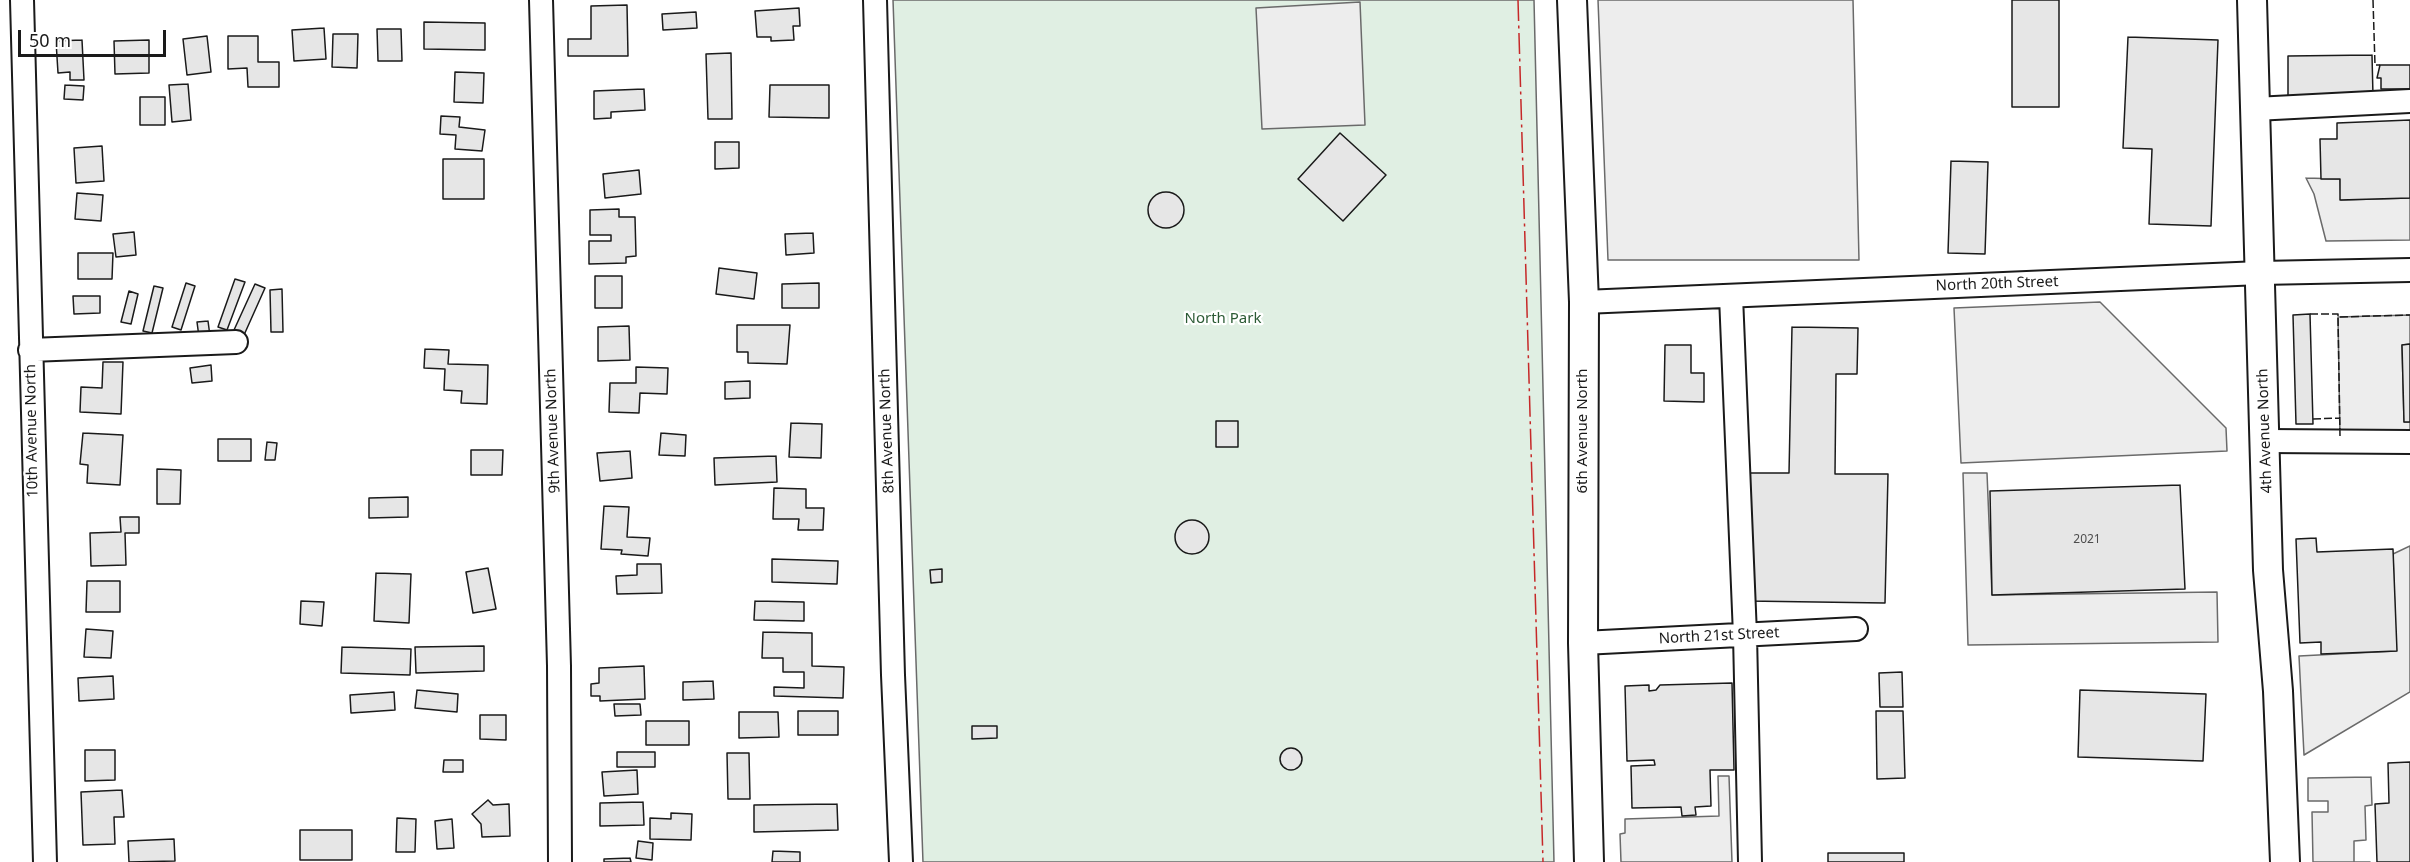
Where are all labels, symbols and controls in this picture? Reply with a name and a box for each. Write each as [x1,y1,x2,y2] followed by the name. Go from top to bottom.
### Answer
[21,18,170,56] scale bar
[29,28,71,52] text: 50 m
[1935,273,2059,295] street label: North 20th Street
[1185,310,1261,328] park label: North Park
[22,364,42,498] street label: 10th Avenue North
[542,368,564,494] street label: 9th Avenue North
[876,368,898,494] street label: 8th Avenue North
[1574,368,1592,494] street label: 6th Avenue North
[2254,368,2276,494] street label: 4th Avenue North
[2073,533,2101,547] house number: 2021
[1658,624,1780,648] street label: North 21st Street

